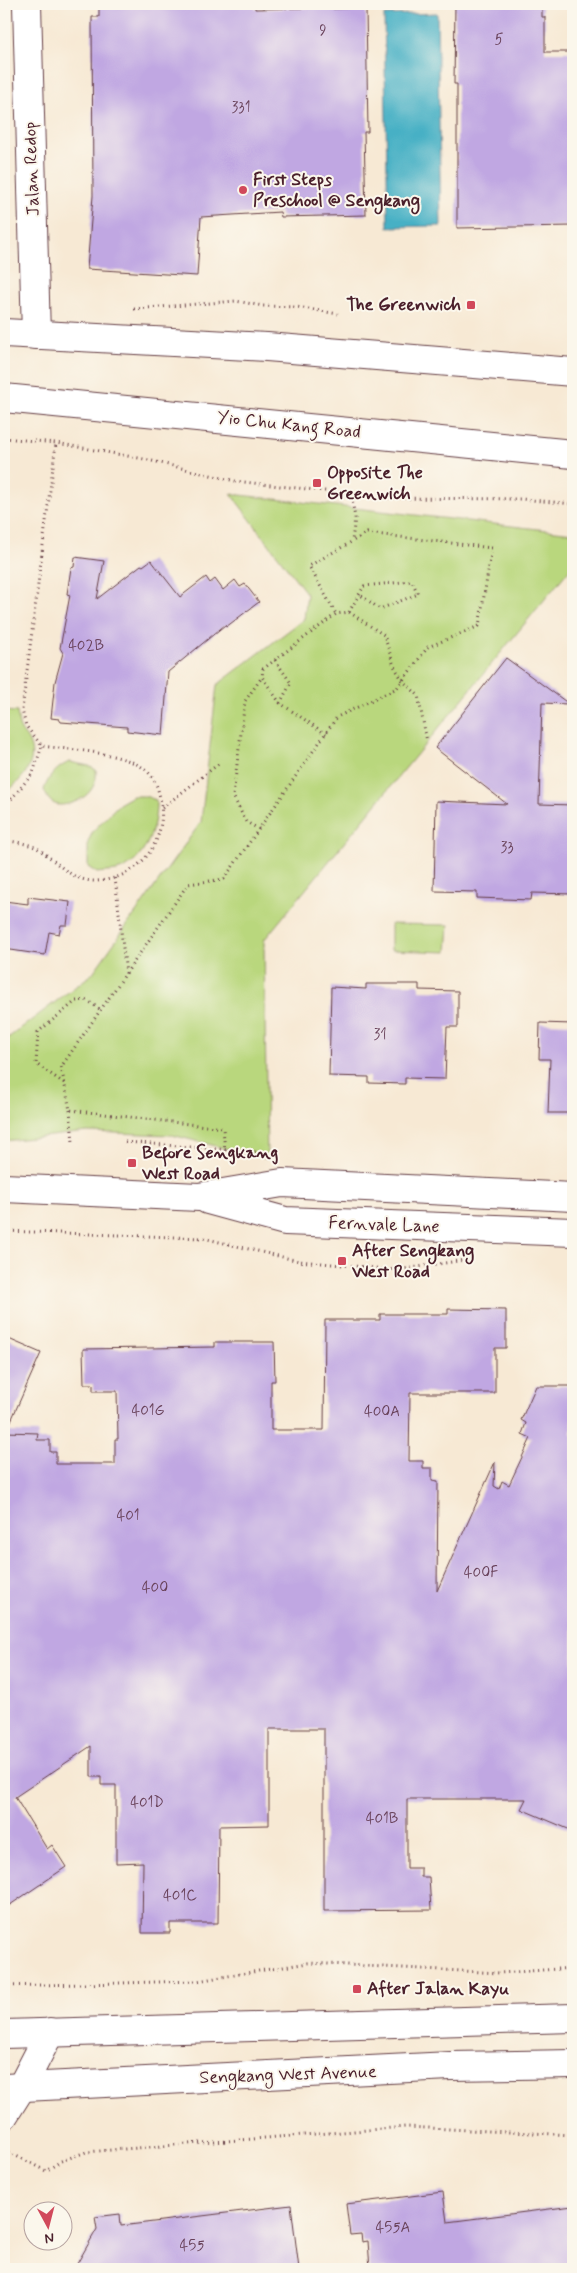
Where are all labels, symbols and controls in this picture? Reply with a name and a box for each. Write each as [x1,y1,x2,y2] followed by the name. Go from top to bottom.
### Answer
[319,21,327,41] house number: 9
[494,30,504,50] house number: 5
[232,98,250,118] house number: 331
[18,121,46,217] street label: Jalan Redop
[253,168,420,215] place label: First Steps Preschool @ Sengkang
[237,184,249,196] marker: First Steps Preschool @ Sengkang
[346,293,461,317] place label: The Greenwich
[465,299,477,311] marker: The Greenwich
[216,406,362,446] street label: Yio Chu Kang Road
[327,461,423,506] place label: Opposite The Greenwich
[311,477,323,489] marker: Opposite The Greenwich
[68,636,104,656] house number: 402B
[500,838,514,858] house number: 33
[373,1025,387,1045] house number: 31
[141,1141,279,1186] place label: Before Sengkang West Road
[126,1157,138,1169] marker: Before Sengkang West Road
[328,1211,440,1239] street label: Fernvale Lane
[351,1239,474,1284] place label: After Sengkang West Road
[336,1255,348,1267] marker: After Sengkang West Road
[131,1401,165,1421] house number: 401G
[364,1402,400,1422] house number: 400A
[116,1506,140,1526] house number: 401
[464,1563,498,1583] house number: 400F
[142,1578,168,1598] house number: 400
[130,1793,164,1813] house number: 401D
[366,1809,398,1829] house number: 401B
[163,1886,197,1906] house number: 401C
[367,1977,509,2001] place label: After Jalan Kayu
[351,1983,363,1995] marker: After Jalan Kayu
[199,2060,377,2091] street label: Sengkang West Avenue
[22,2200,72,2250] north arrow
[376,2218,410,2238] house number: 455A
[44,2228,55,2247] text: N
[179,2236,205,2256] house number: 455

